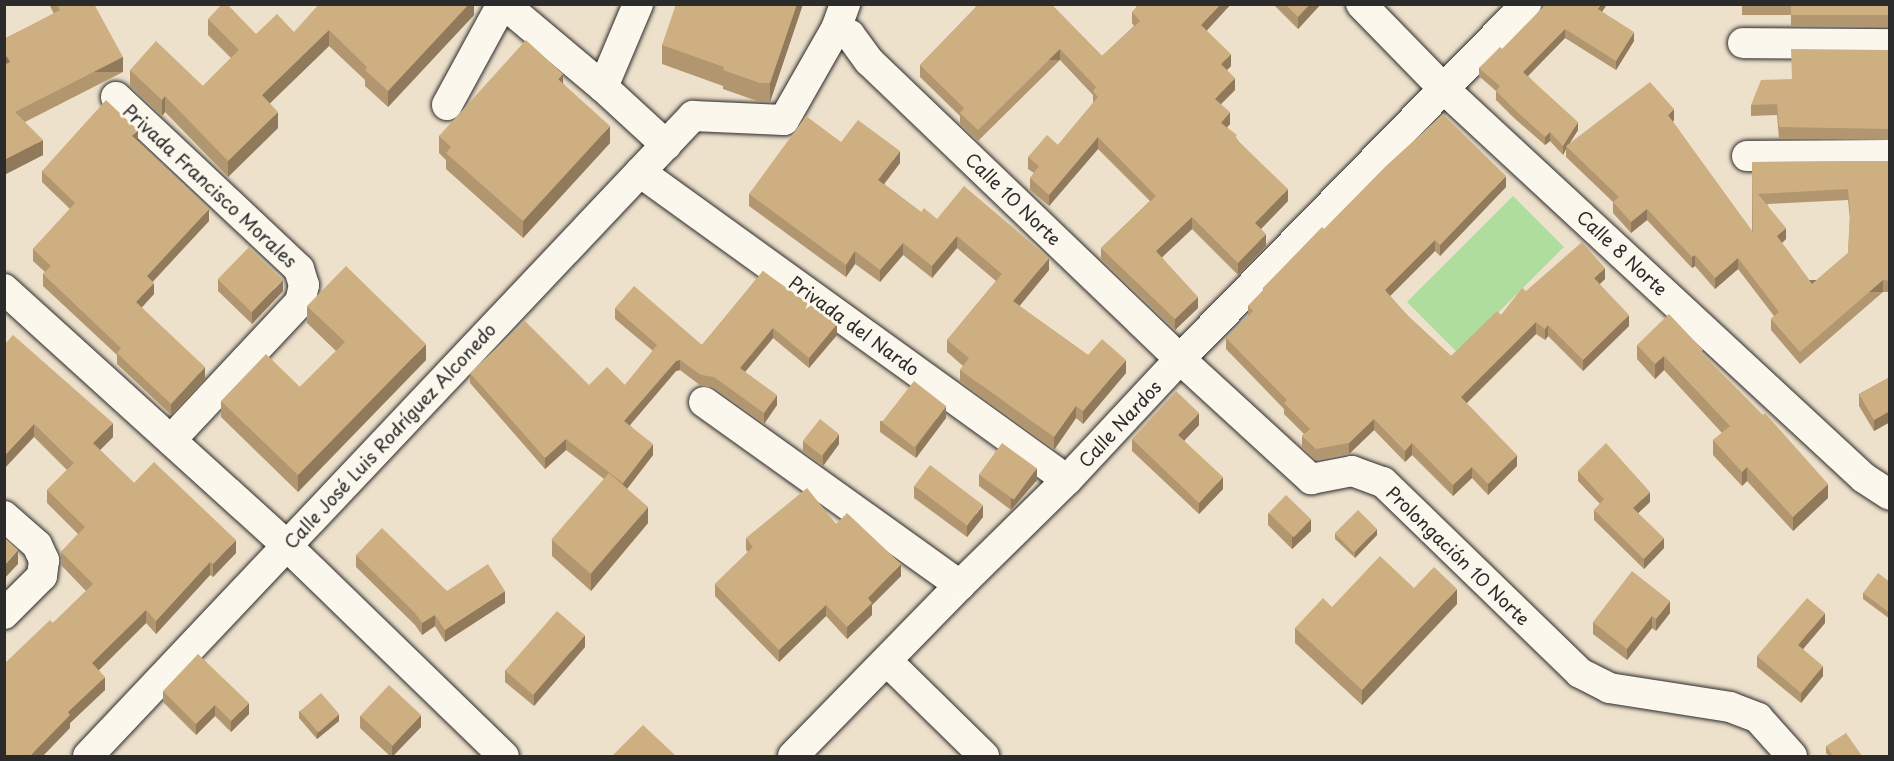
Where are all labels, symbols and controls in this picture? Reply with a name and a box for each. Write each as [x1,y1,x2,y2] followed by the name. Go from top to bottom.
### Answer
[119,100,301,272] street label: Privada Francisco Morales
[960,148,1066,250] street label: Calle 10 Norte
[1572,206,1672,300] street label: Calle 8 Norte
[785,272,923,380] street label: Privada del Nardo
[279,318,501,554] street label: Calle José Luis Rodríguez Alconedo
[1074,376,1166,472] street label: Calle Nardos
[1381,482,1535,630] street label: Prolongación 10 Norte

